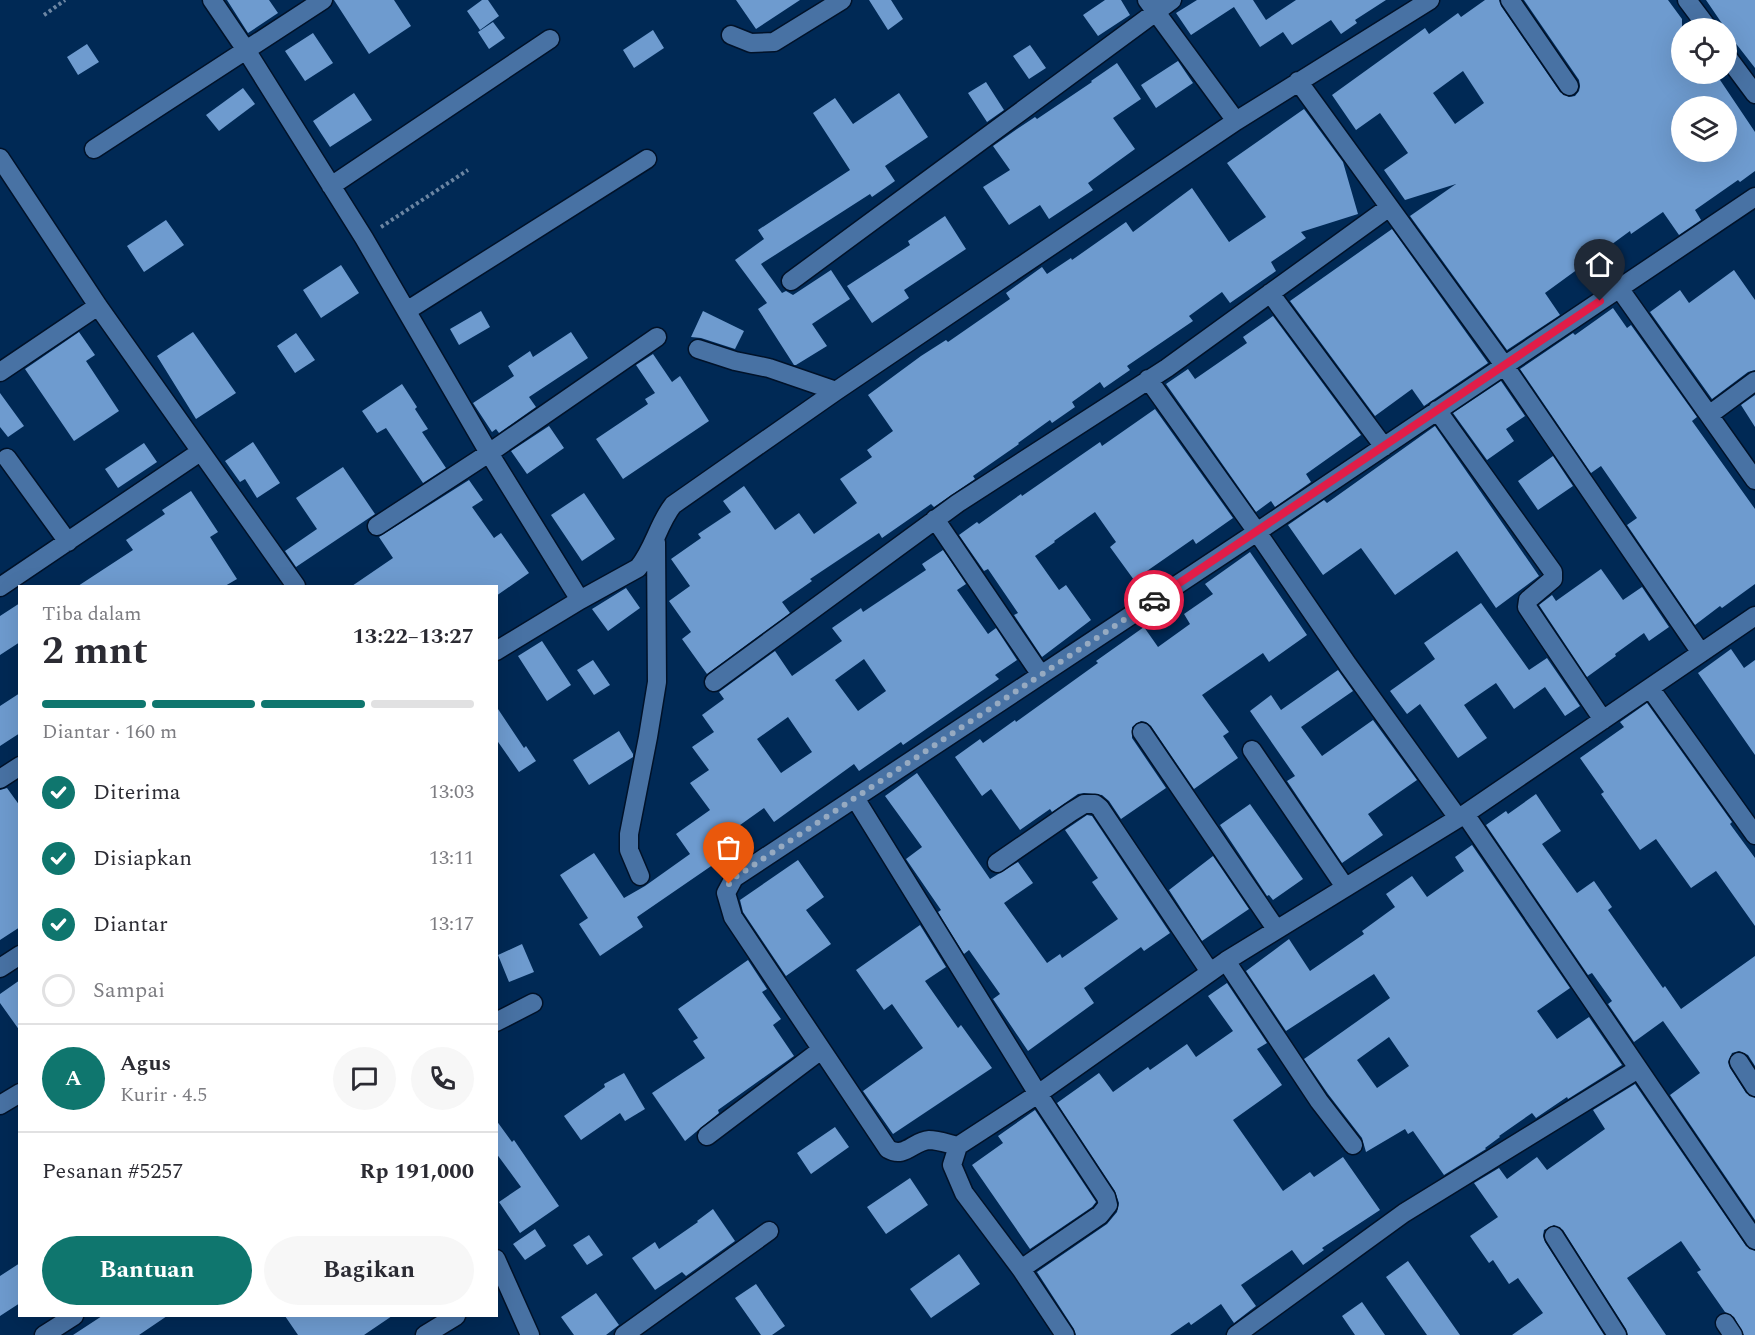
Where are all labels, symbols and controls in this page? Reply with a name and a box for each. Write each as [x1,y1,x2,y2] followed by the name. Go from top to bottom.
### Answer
[1671,18,1737,162] map controls
[1671,18,1737,84] button: locate
[1671,96,1737,162] button: layers
[1574,239,1625,301] pin
[1583,248,1616,281] icon: home
[1124,570,1184,630] courier
[1138,584,1171,617] icon: car
[42,599,142,629] text: Tiba dalam
[352,620,474,653] text: 13:22–13:27
[42,622,148,681] text: 2 mnt
[42,717,177,747] text: Diantar · 160 m
[42,776,75,809] icon: check
[93,776,181,809] text: Diterima
[429,777,474,807] text: 13:03
[703,822,754,884] pin
[712,831,745,864] icon: bag
[42,842,75,875] icon: check
[93,842,192,875] text: Disiapkan
[429,843,474,873] text: 13:11
[42,908,75,941] icon: check
[93,908,168,941] text: Diantar
[429,909,474,939] text: 13:17
[93,974,165,1007] text: Sampai
[120,1047,171,1080] text: Agus
[333,1047,396,1110] button: chat
[411,1047,474,1110] button: phone
[65,1062,82,1095] text: A
[120,1080,207,1110] text: Kurir · 4.5
[42,1155,183,1188] text: Pesanan #5257
[360,1155,474,1188] text: Rp 191,000
[42,1236,252,1305] button: Bantuan
[264,1236,474,1305] button: Bagikan

